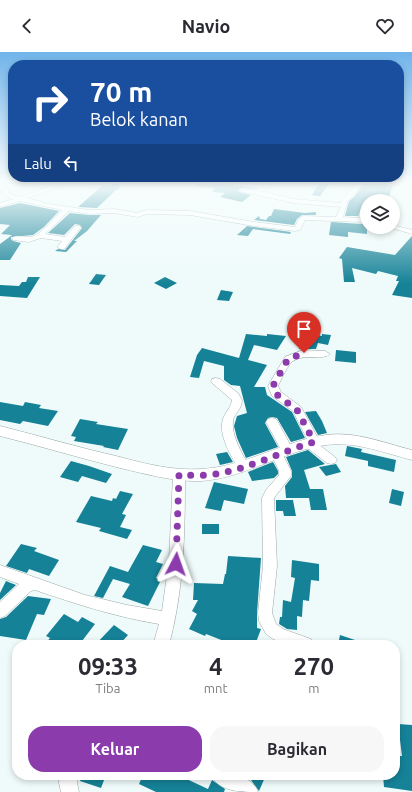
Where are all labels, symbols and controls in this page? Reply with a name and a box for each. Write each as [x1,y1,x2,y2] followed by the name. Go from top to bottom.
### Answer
[16,15,38,37] icon: back
[374,15,396,37] icon: heart
[182,16,230,36] text: Navio
[24,76,76,128] icon: right
[90,76,152,107] text: 70 m
[90,109,188,129] text: Belok kanan
[60,152,82,174] icon: left
[24,155,52,172] text: Lalu
[360,194,400,234] map controls
[360,194,400,234] button: layers
[287,312,321,353] pin
[293,318,315,340] icon: arrive
[155,543,197,585] position arrow
[78,653,138,680] text: 09:33
[209,653,223,680] text: 4
[294,653,334,680] text: 270
[95,681,120,695] text: Tiba
[204,681,228,695] text: mnt
[308,681,319,695] text: m
[28,726,202,772] button: Keluar
[210,726,384,772] button: Bagikan

